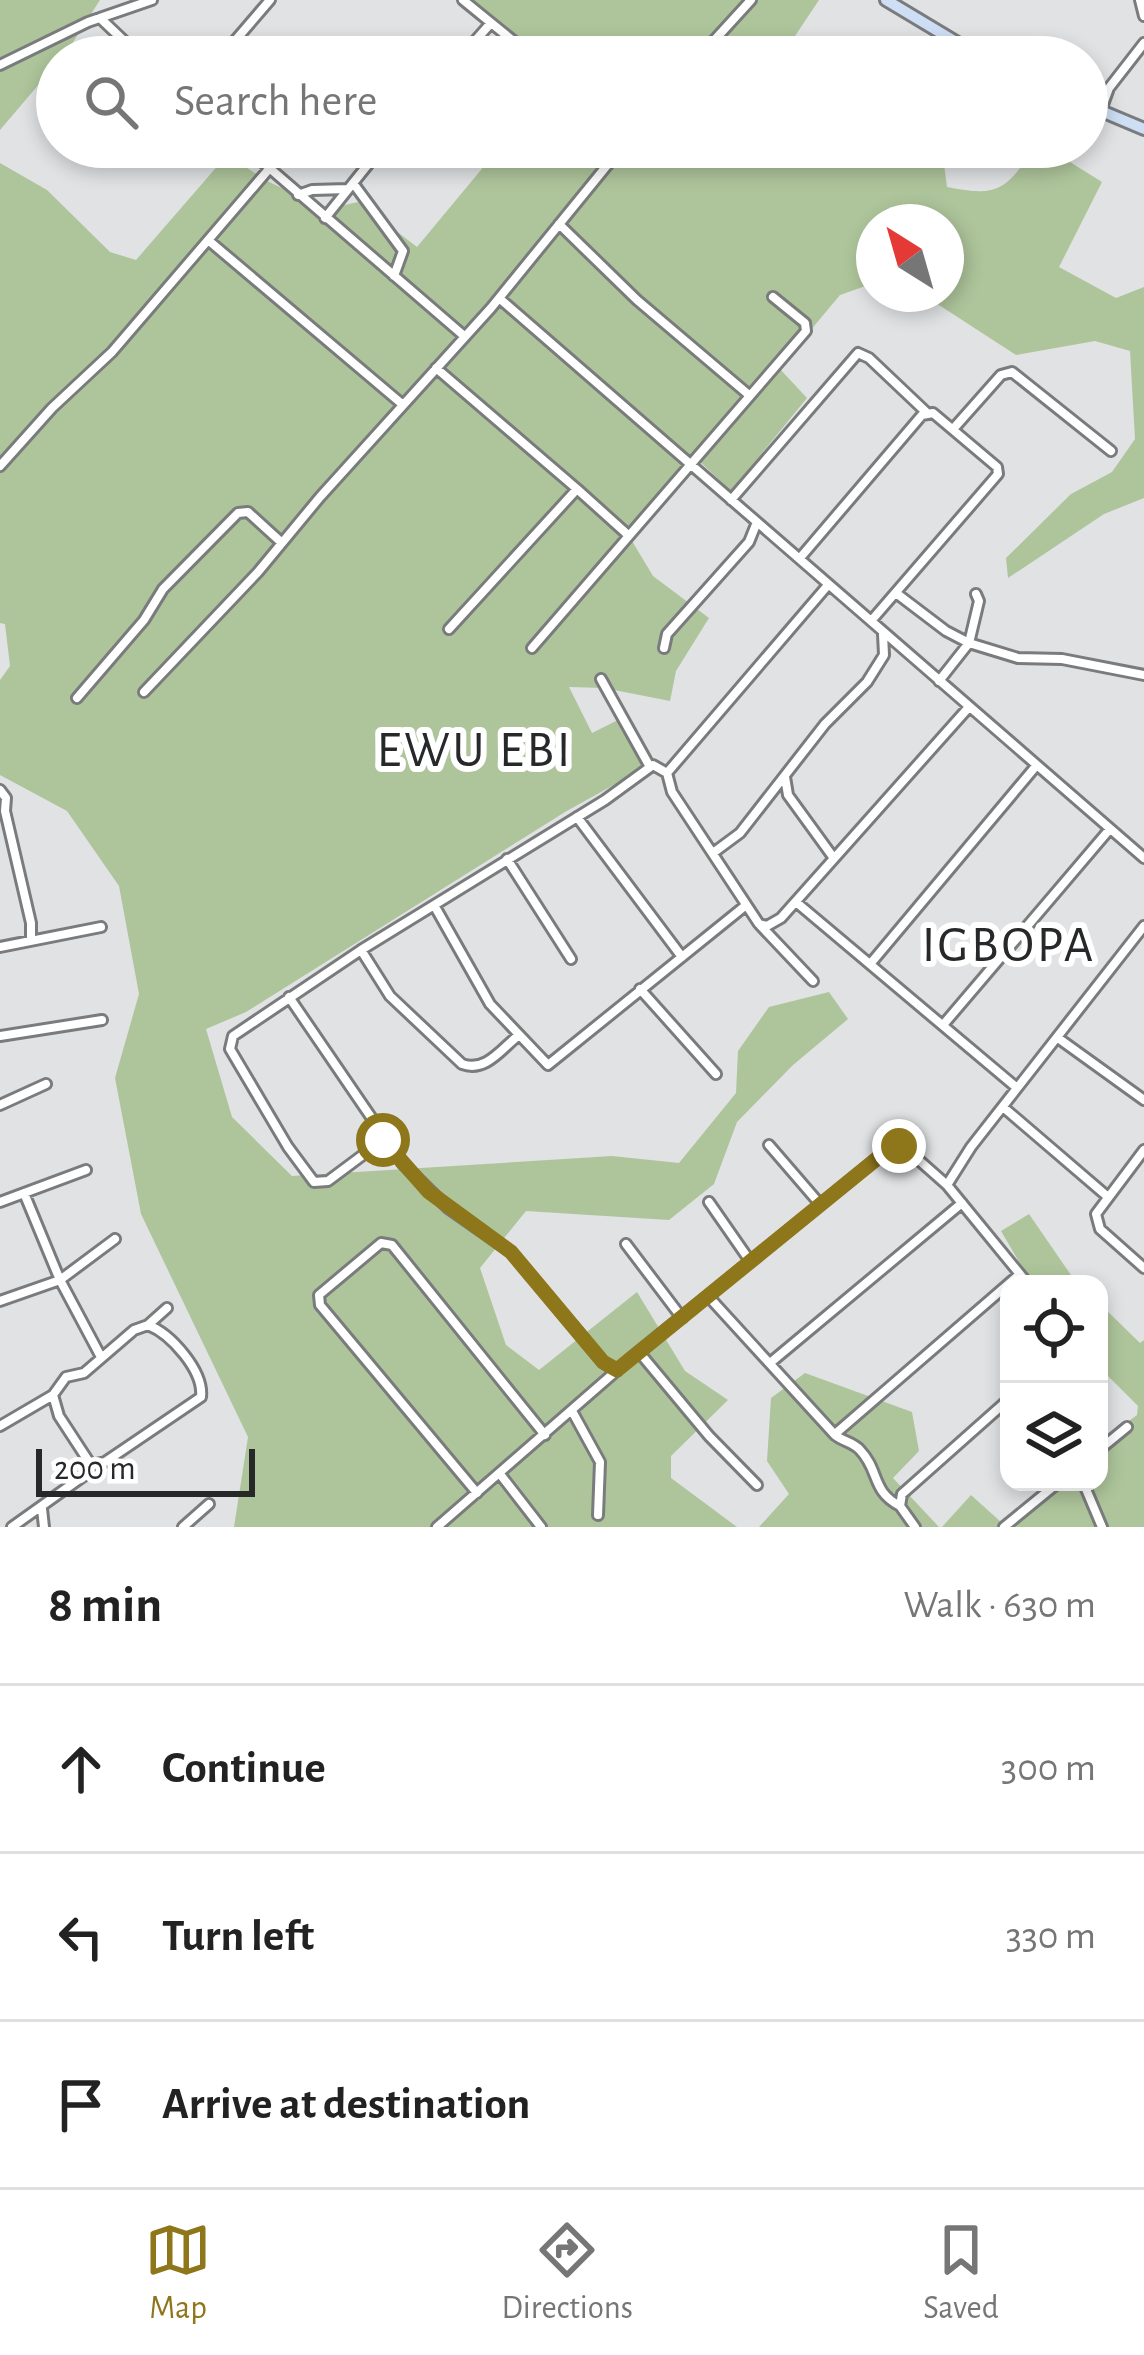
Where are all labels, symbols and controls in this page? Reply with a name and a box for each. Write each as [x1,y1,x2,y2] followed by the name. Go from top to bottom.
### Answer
[36,36,1108,168] search box
[78,69,144,135] icon: search
[174,79,377,124] text: Search here
[856,204,964,312] north arrow
[376,725,574,776] district label: EWU EBI
[922,920,1096,971] district label: IGBOPA
[356,1113,410,1167] route start
[872,1119,926,1173] route end
[1000,1275,1108,1491] map controls
[1000,1275,1108,1383] button: locate
[1000,1383,1108,1491] button: layers
[36,1443,255,1496] scale bar
[54,1453,136,1486] text: 200 m
[48,1580,162,1631] text: 8 min
[903,1586,1096,1625] text: Walk · 630 m
[48,1736,114,1802] icon: ahead
[162,1746,326,1791] text: Continue
[1001,1749,1096,1788] text: 300 m
[48,1904,114,1970] icon: left
[162,1914,314,1959] text: Turn left
[1006,1917,1096,1956] text: 330 m
[48,2072,114,2138] icon: arrive
[162,2082,530,2127] text: Arrive at destination
[145,2217,211,2329] tab: Map
[501,2217,633,2329] tab: Directions
[923,2217,999,2329] tab: Saved

